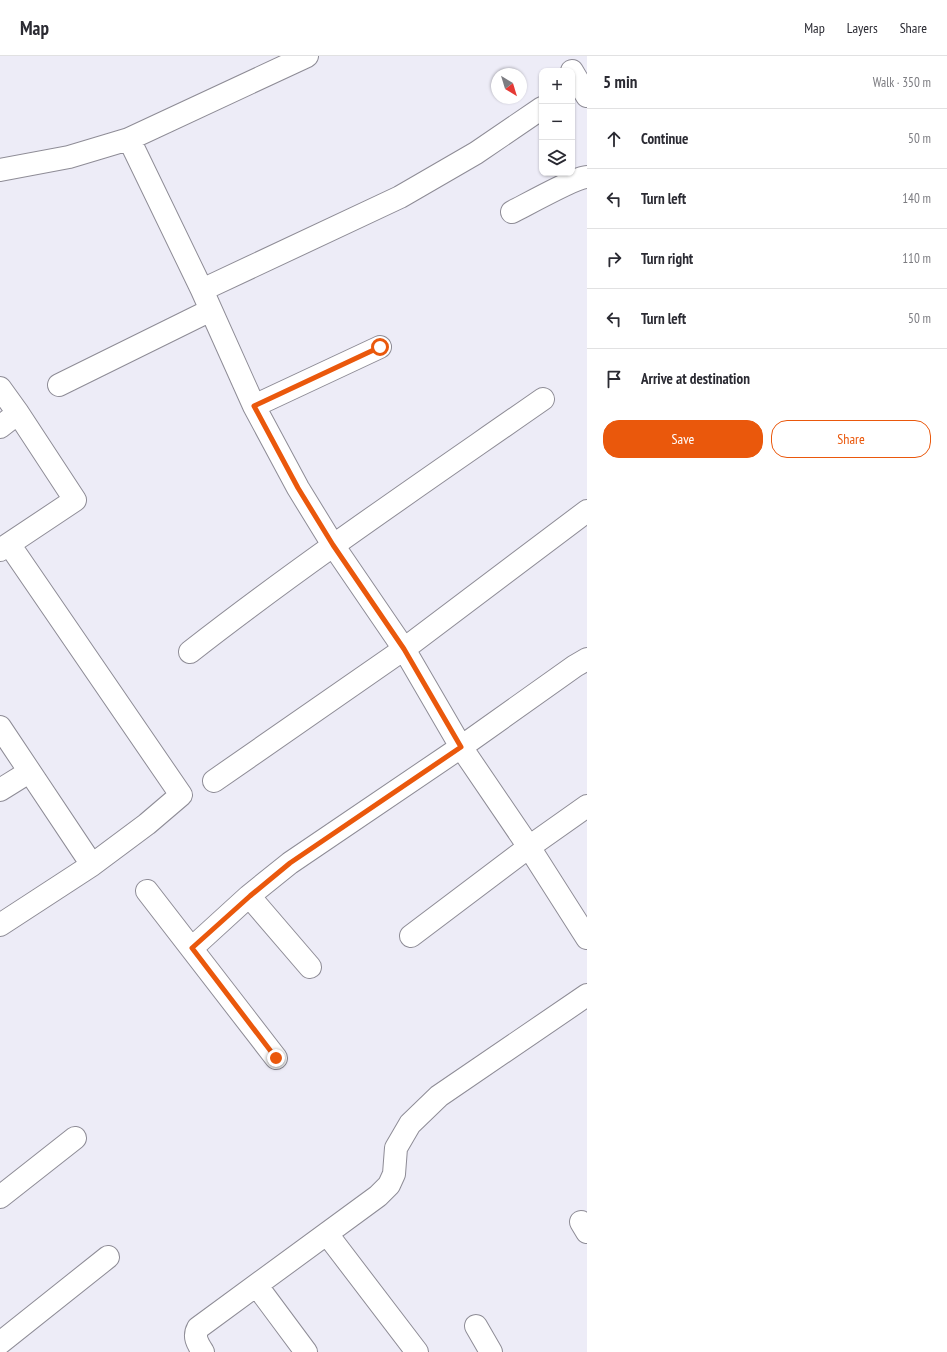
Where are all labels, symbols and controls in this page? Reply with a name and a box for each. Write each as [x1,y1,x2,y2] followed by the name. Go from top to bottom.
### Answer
[20,16,49,40] text: Map
[804,19,825,37] text: Map
[847,19,878,37] text: Layers
[900,19,927,37] text: Share
[491,68,527,104] north arrow
[539,68,575,176] map controls
[539,68,575,104] button: +
[603,71,637,93] text: 5 min
[873,74,931,91] text: Walk · 350 m
[539,104,575,140] button: −
[603,128,625,150] icon: ahead
[641,129,688,148] text: Continue
[908,130,931,147] text: 50 m
[539,140,575,176] button: layers
[603,188,625,210] icon: left
[641,189,686,208] text: Turn left
[902,190,931,207] text: 140 m
[603,248,625,270] icon: right
[641,249,693,268] text: Turn right
[902,250,931,267] text: 110 m
[603,308,625,330] icon: left
[641,309,686,328] text: Turn left
[908,310,931,327] text: 50 m
[371,338,389,356] route start
[603,368,625,390] icon: arrive
[641,369,750,388] text: Arrive at destination
[603,420,763,458] button: Save
[771,420,931,458] button: Share
[267,1049,285,1067] route end

